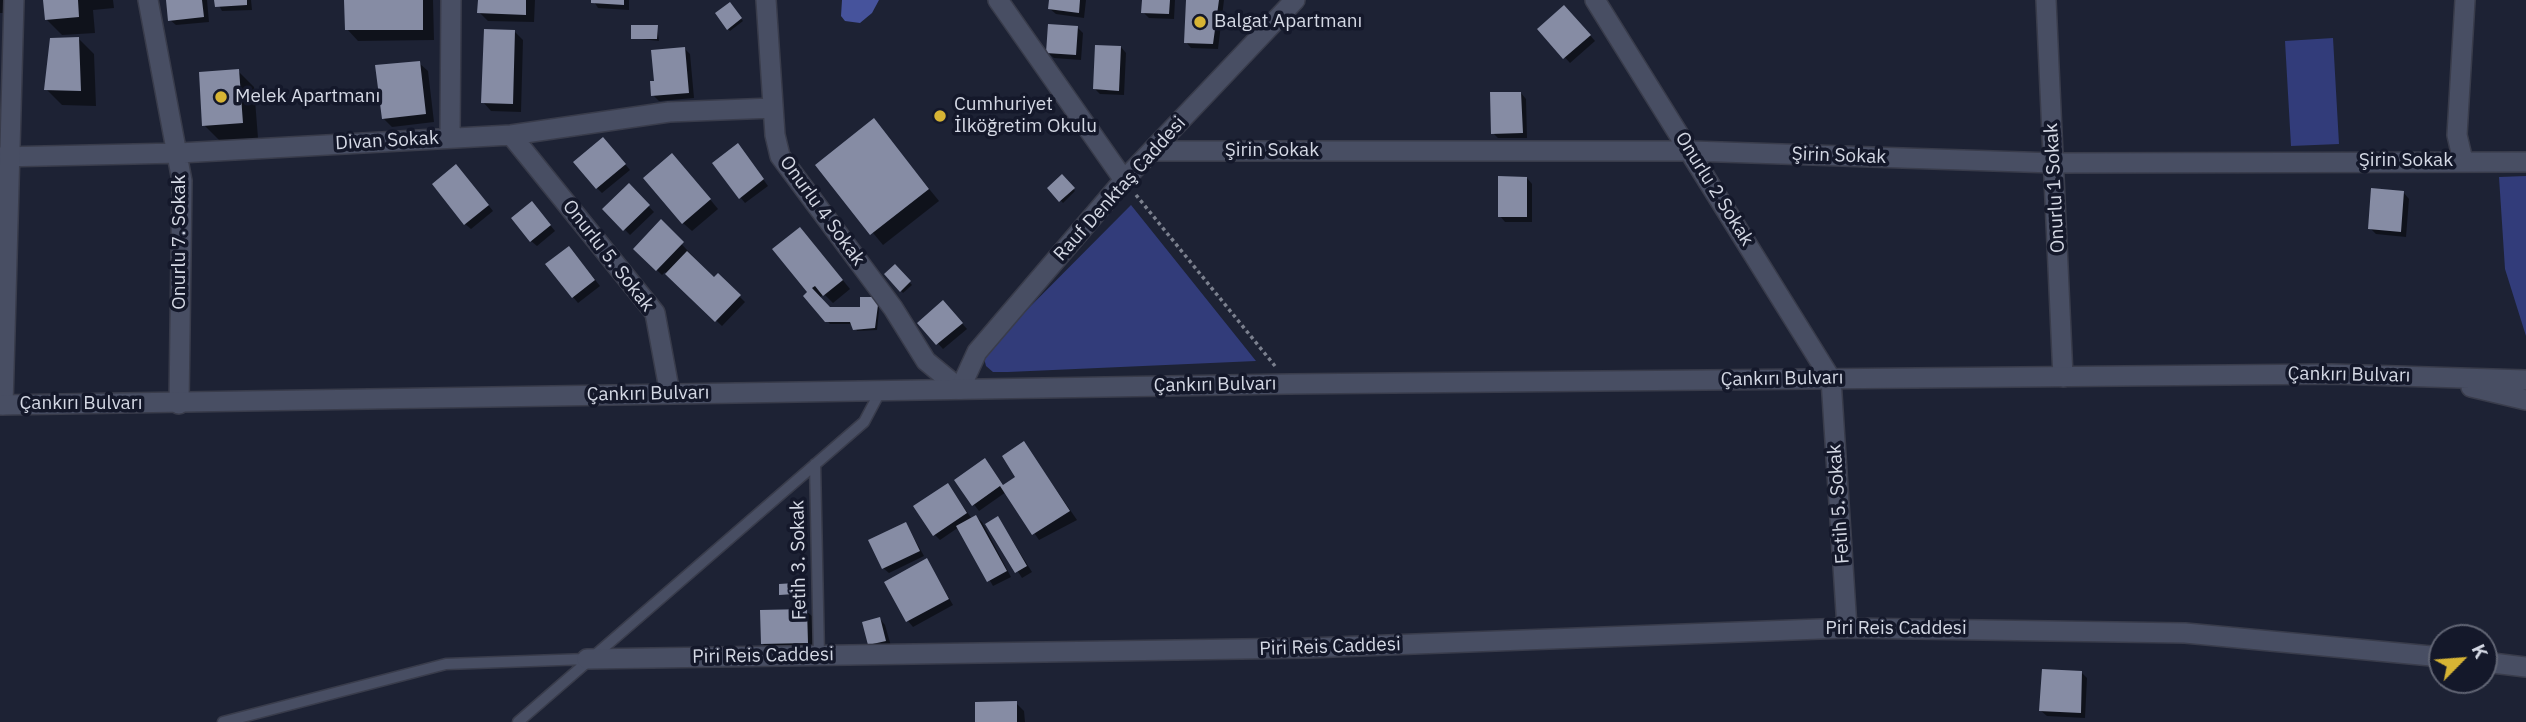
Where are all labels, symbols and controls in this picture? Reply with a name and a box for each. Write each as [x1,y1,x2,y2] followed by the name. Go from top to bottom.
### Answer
[1214,11,1362,33] place label: Balgat Apartmanı
[1192,14,1208,30] marker: Balgat Apartmanı
[235,86,380,108] place label: Melek Apartmanı
[213,89,229,105] marker: Melek Apartmanı
[954,94,1097,138] place label: Cumhuriyet İlköğretim Okulu
[932,108,948,124] marker: Cumhuriyet İlköğretim Okulu
[1049,112,1191,266] street label: Rauf Denktaş Caddesi
[2040,122,2070,254] street label: Onurlu 1 Sokak
[335,127,439,155] street label: Divan Sokak
[1670,128,1758,250] street label: Onurlu 2 Sokak
[1225,140,1319,162] street label: Şirin Sokak
[1791,143,1887,169] street label: Şirin Sokak
[2359,150,2453,172] street label: Şirin Sokak
[775,152,869,270] street label: Onurlu 4 Sokak
[169,174,191,310] street label: Onurlu 7. Sokak
[557,196,659,316] street label: Onurlu 5. Sokak
[2287,363,2411,387] street label: Çankırı Bulvarı
[1720,367,1844,391] street label: Çankırı Bulvarı
[1153,373,1277,397] street label: Çankırı Bulvarı
[586,382,710,406] street label: Çankırı Bulvarı
[20,393,142,415] street label: Çankırı Bulvarı
[1823,443,1855,565] street label: Fetih 5. Sokak
[787,500,811,620] street label: Fetih 3. Sokak
[1825,618,1967,640] street label: Piri Reis Caddesi
[2428,624,2498,694] north arrow
[1259,633,1401,661] street label: Piri Reis Caddesi
[2467,640,2494,662] text: K
[692,643,834,669] street label: Piri Reis Caddesi

